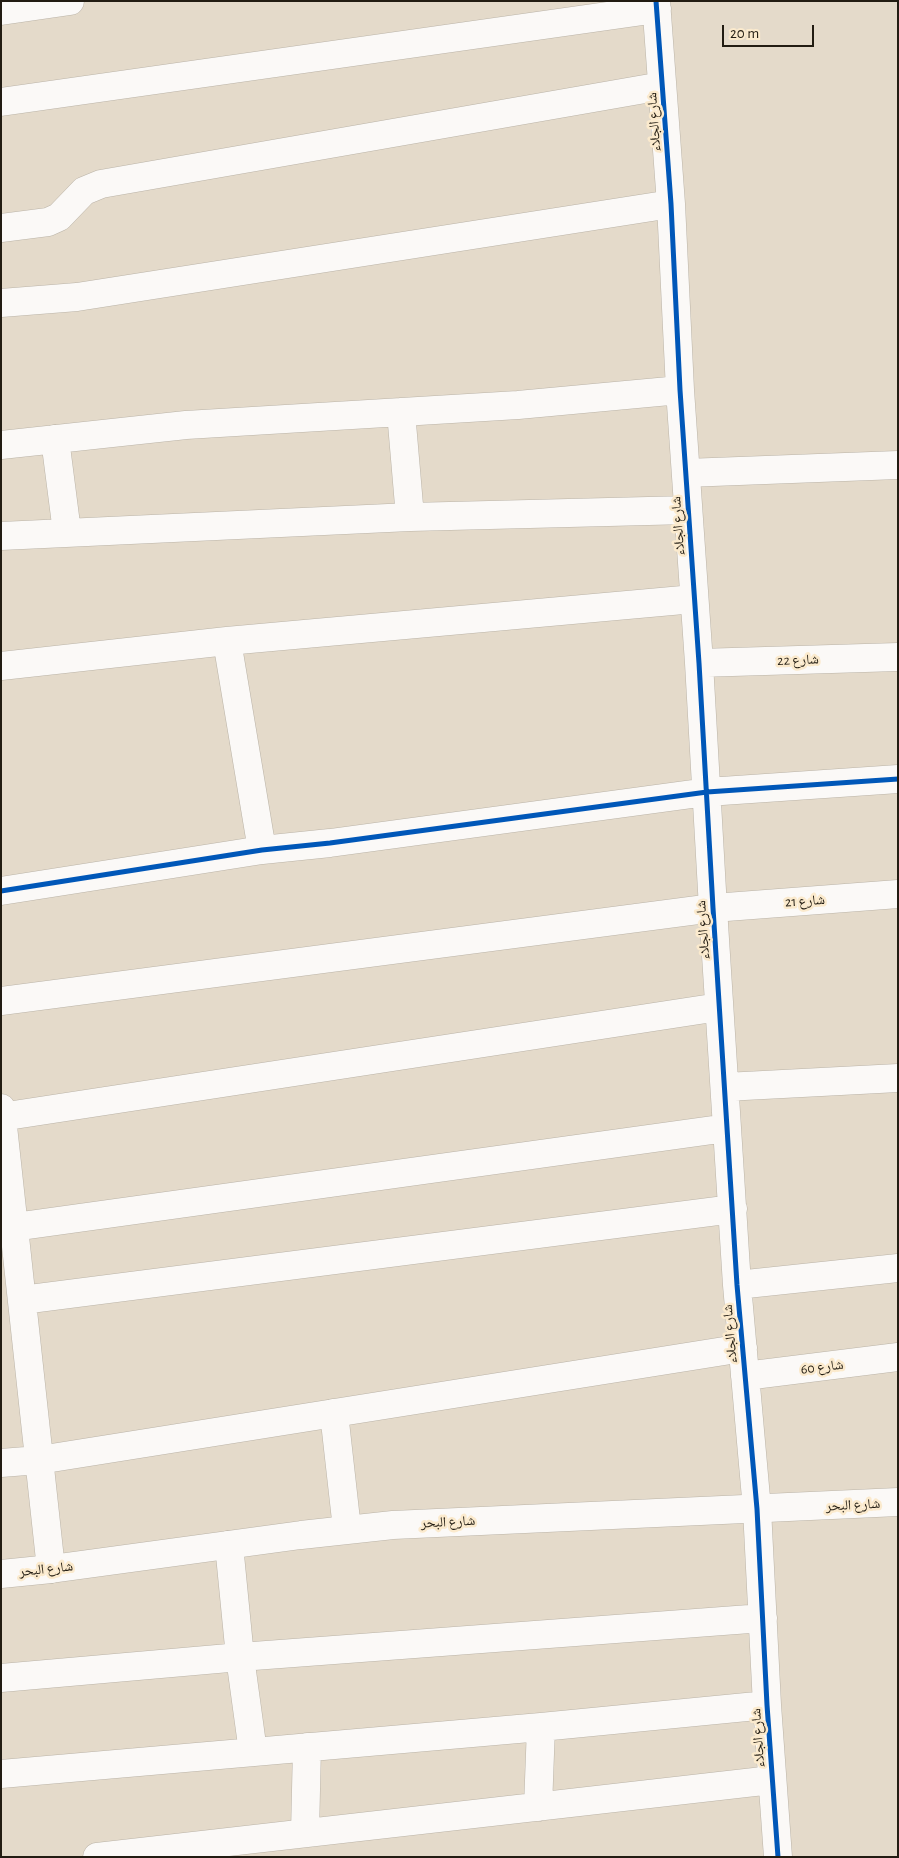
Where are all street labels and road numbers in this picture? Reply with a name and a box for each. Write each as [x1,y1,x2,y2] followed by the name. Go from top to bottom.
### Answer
[644,92,664,152] street label: شارع الجلاء
[668,496,688,556] street label: شارع الجلاء
[777,651,819,669] street label: شارع 22
[784,891,826,911] street label: شارع 21
[693,900,713,960] street label: شارع الجلاء
[719,1304,741,1364] street label: شارع الجلاء
[800,1356,844,1378] street label: شارع 60
[825,1495,881,1515] street label: شارع البحر
[420,1512,476,1532] street label: شارع البحر
[18,1558,74,1580] street label: شارع البحر
[748,1708,768,1768] street label: شارع الجلاء

